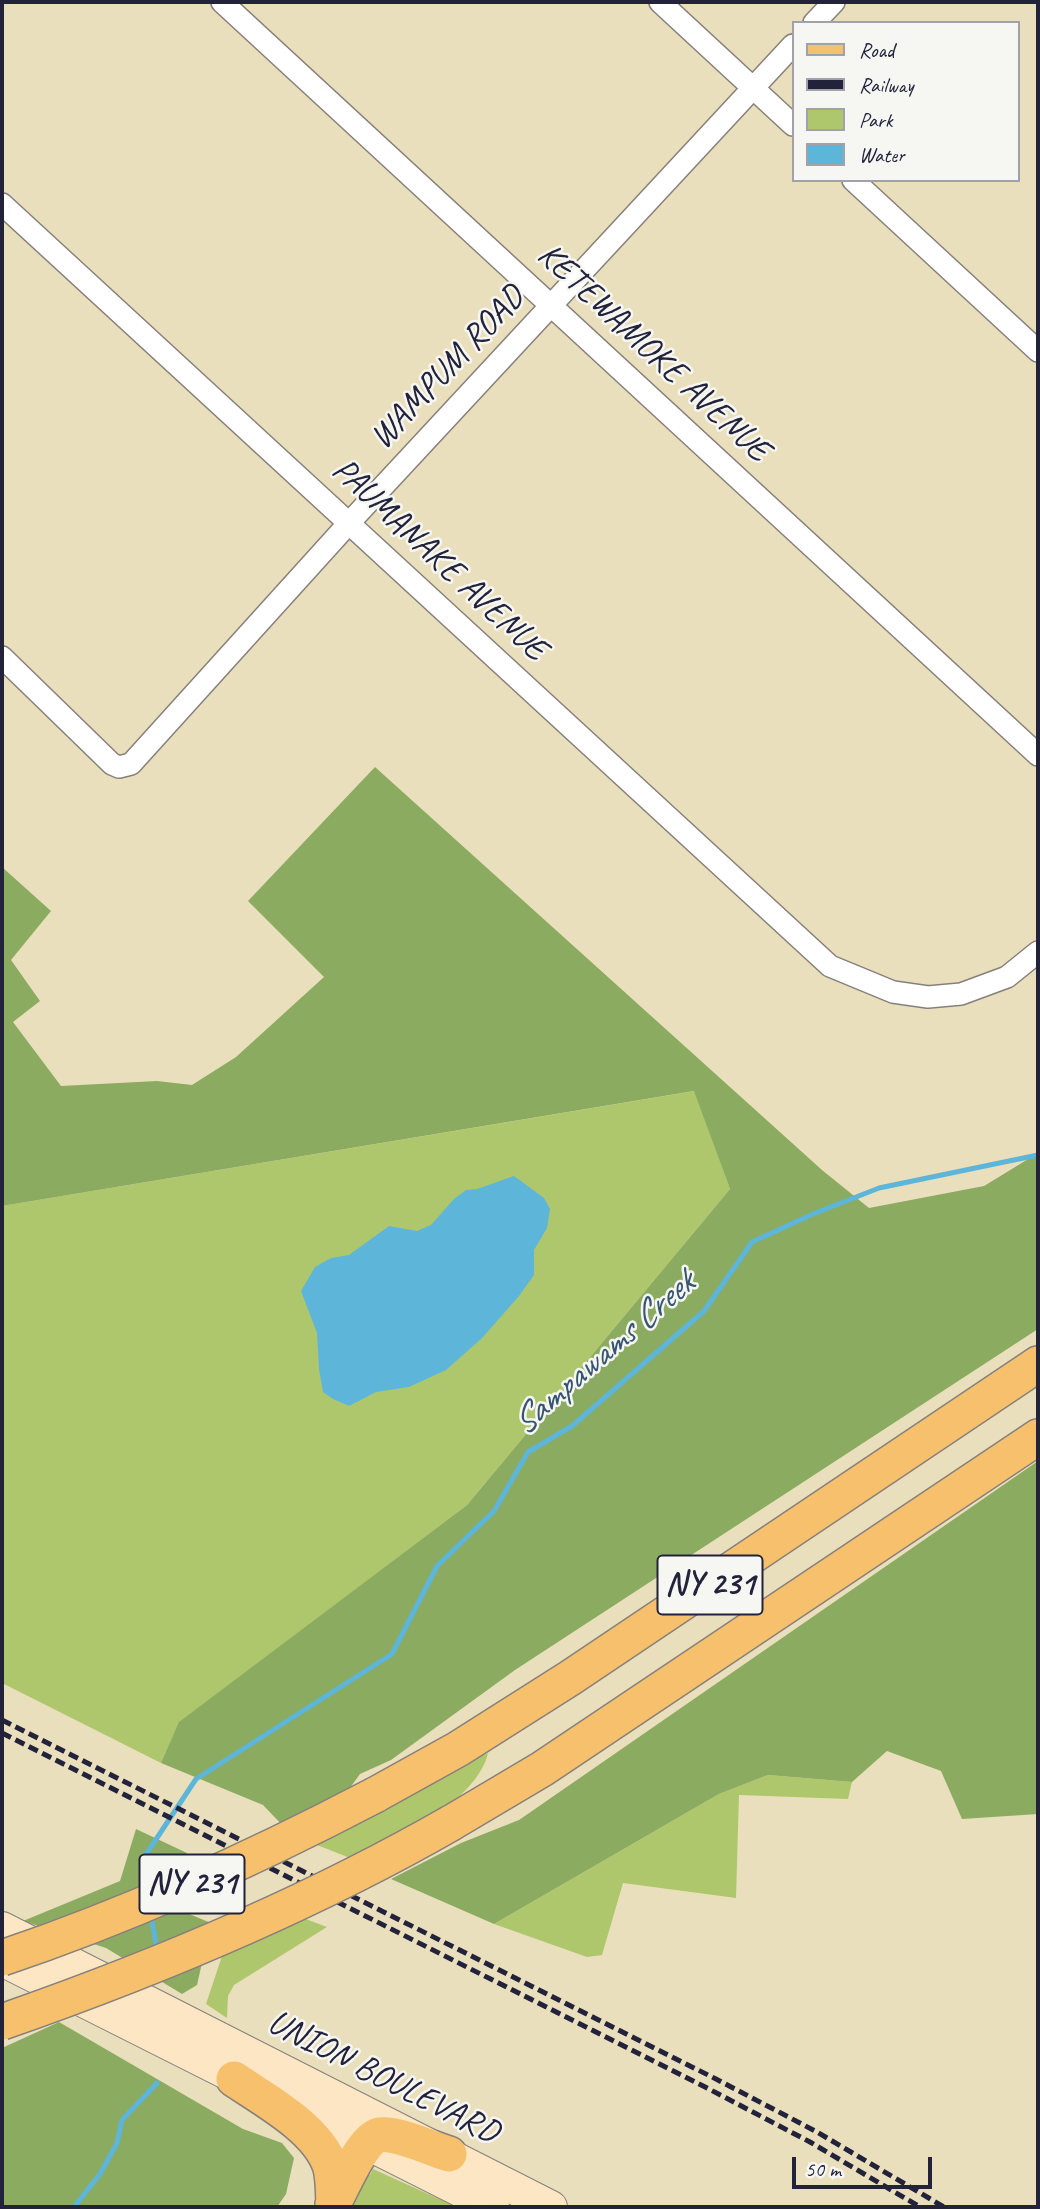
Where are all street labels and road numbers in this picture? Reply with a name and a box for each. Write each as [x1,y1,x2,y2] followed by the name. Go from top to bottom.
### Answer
[528,235,778,471] street label: KETEWAMOKE AVENUE
[362,278,534,458] street label: WAMPUM ROAD
[323,450,555,670] street label: PAUMANAKE AVENUE
[658,1555,762,1614] road number: NY 231
[140,1854,244,1914] road number: NY 231
[260,2002,506,2154] street label: UNION BOULEVARD

